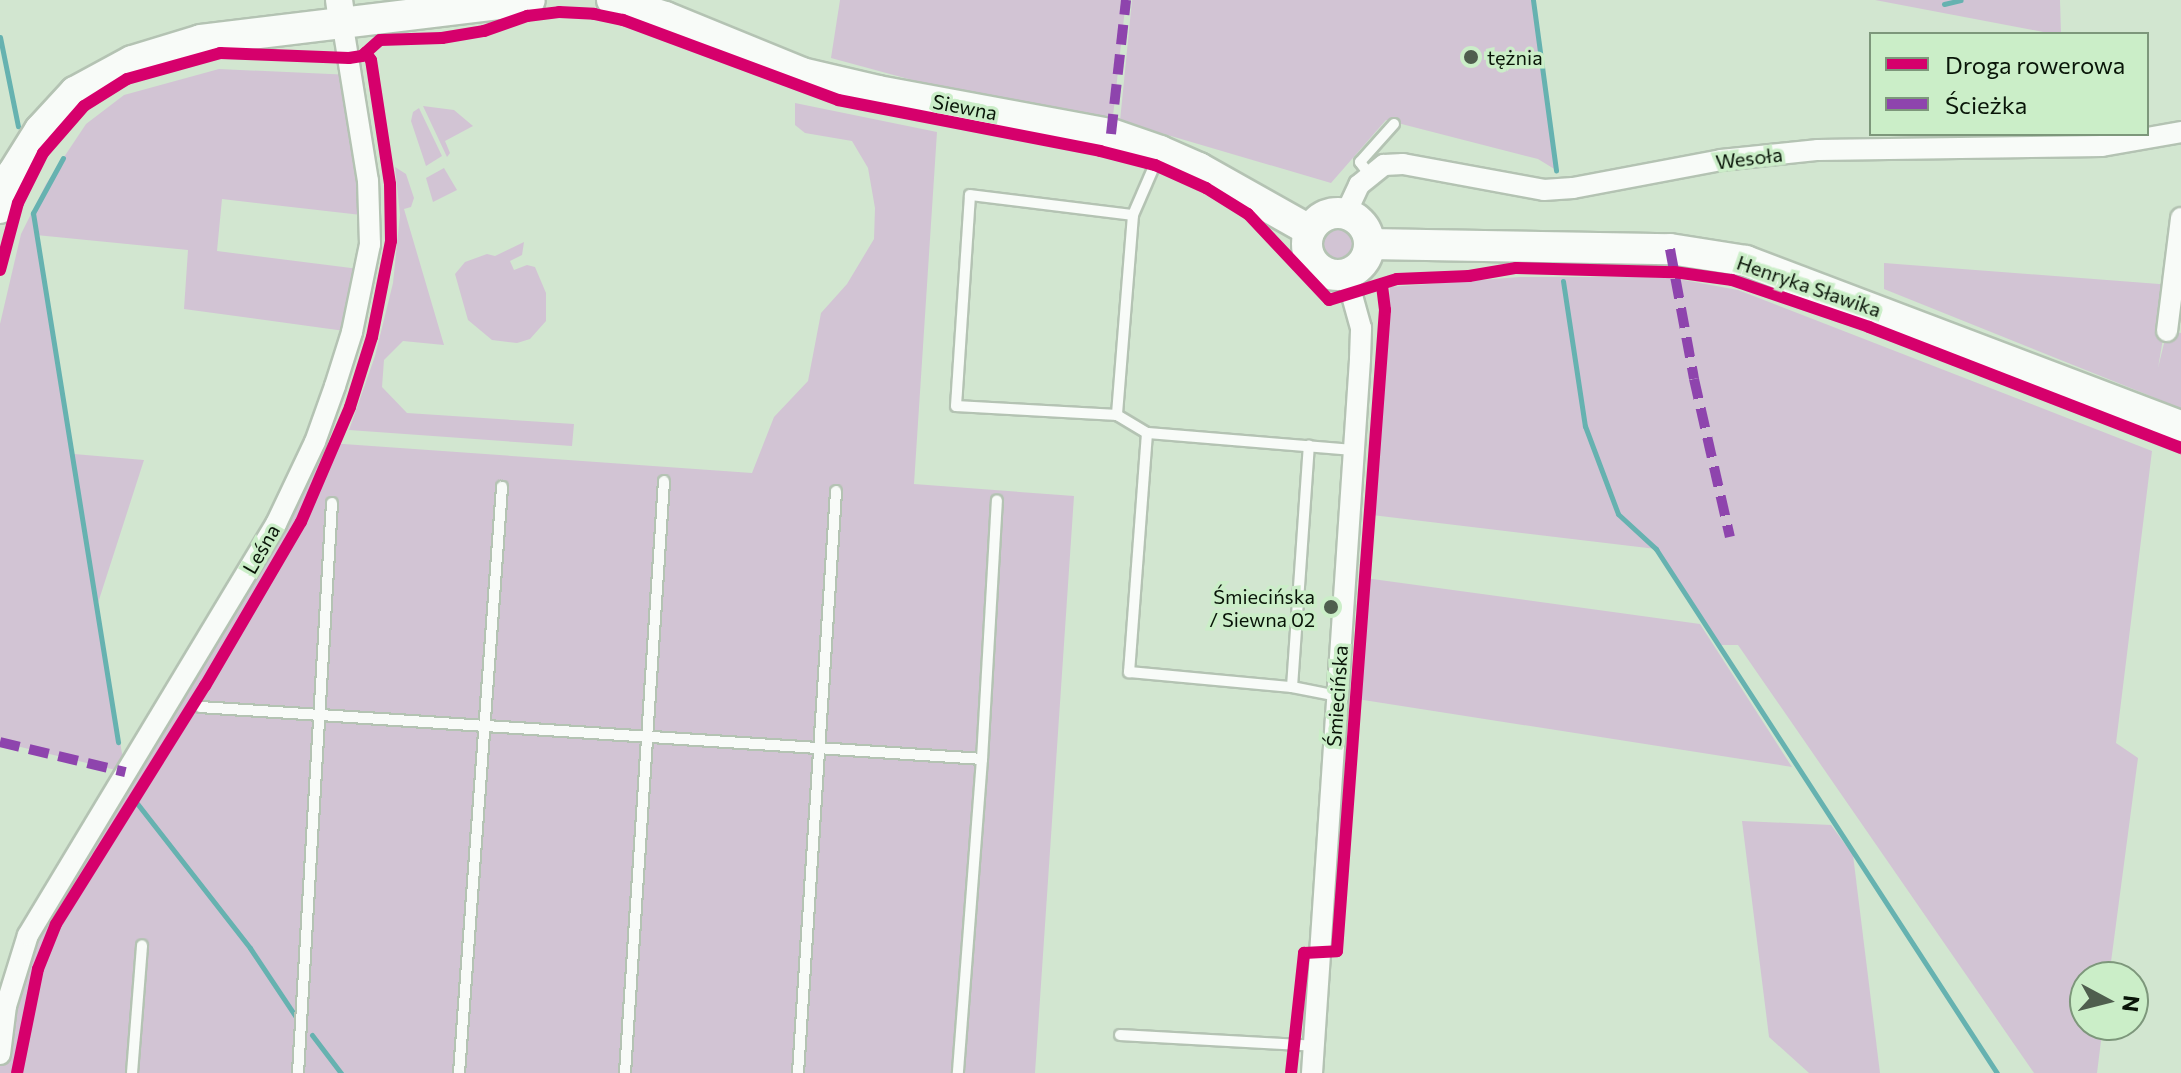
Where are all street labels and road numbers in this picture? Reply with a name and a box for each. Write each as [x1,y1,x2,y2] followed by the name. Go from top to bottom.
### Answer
[931,89,999,125] street label: Siewna
[1714,142,1784,174] street label: Wesoła
[1734,250,1884,322] street label: Henryka Sławika
[237,520,285,578] street label: Leśna
[1321,644,1353,748] street label: Śmiecińska

